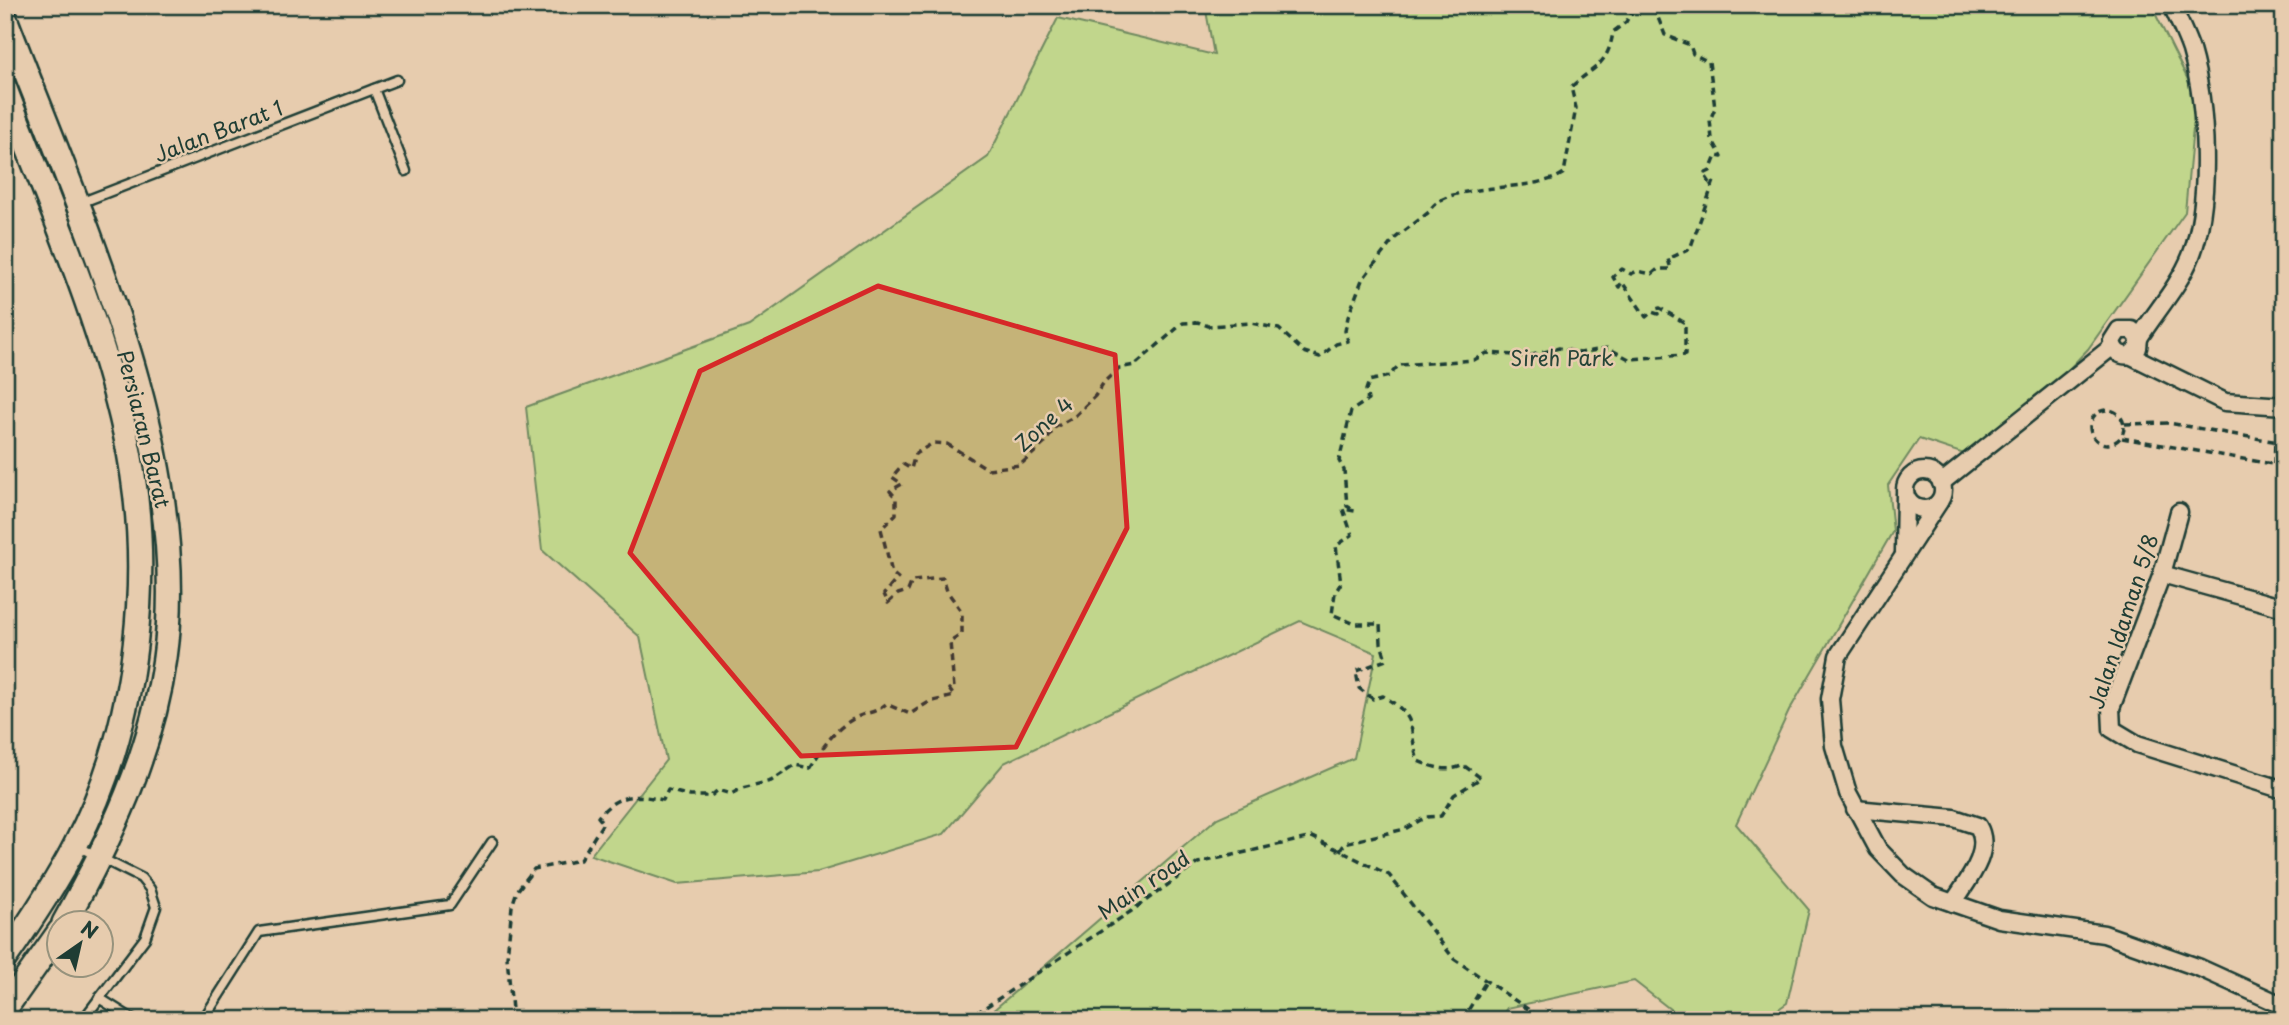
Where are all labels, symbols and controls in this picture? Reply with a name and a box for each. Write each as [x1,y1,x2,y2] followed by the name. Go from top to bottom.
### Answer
[149,91,287,169] street label: Jalan Barat 1
[1510,341,1614,373] park label: Sireh Park
[110,347,180,511] street label: Persiaran Barat
[1006,388,1080,458] street label: Zone 4
[2079,529,2165,713] street label: Jalan Idaman 5/8
[1091,841,1195,927] street label: Main road
[46,909,116,979] north arrow
[76,913,104,945] text: N

